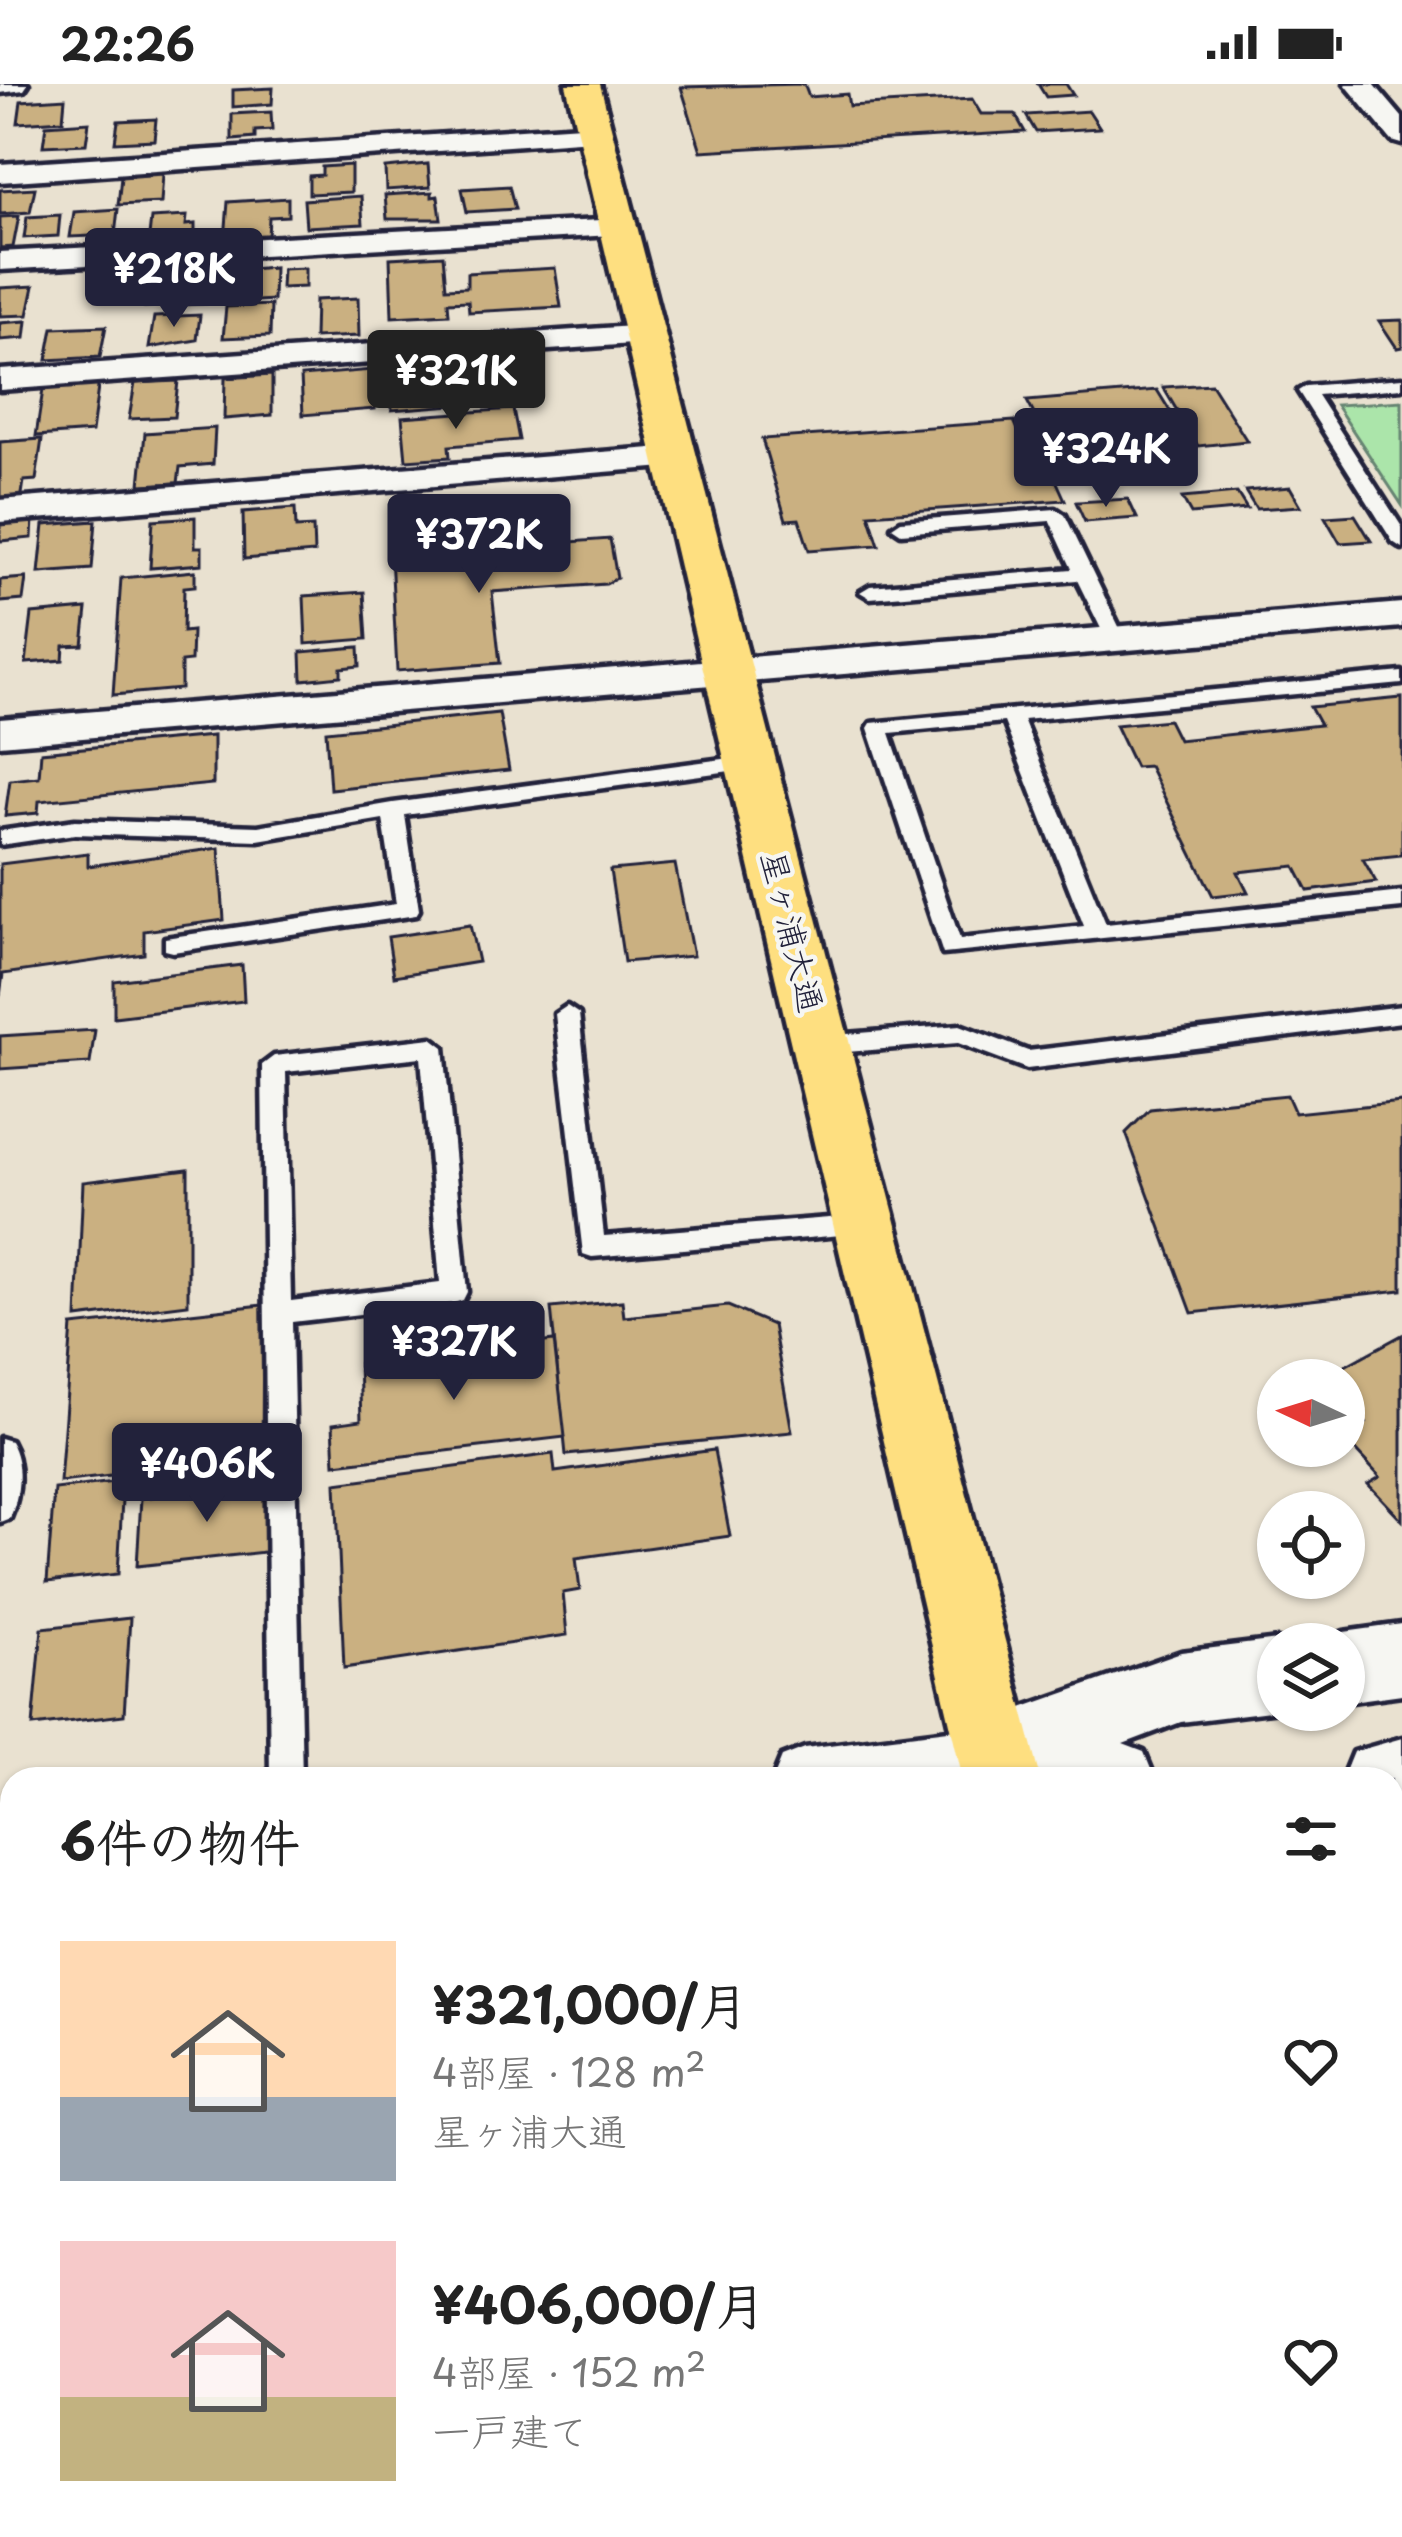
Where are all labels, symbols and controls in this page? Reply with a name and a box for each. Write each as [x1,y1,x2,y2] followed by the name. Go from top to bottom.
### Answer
[60,8,195,76] text: 22:26
[90,228,258,330] pin: ¥218K
[112,237,236,296] text: ¥218K
[372,330,540,432] pin: ¥321K
[394,339,518,398] text: ¥321K
[1022,408,1190,510] pin: ¥324K
[1041,417,1171,476] text: ¥324K
[395,494,563,596] pin: ¥372K
[414,503,544,562] text: ¥372K
[750,845,838,1017] street label: 星ヶ浦大通
[370,1301,538,1403] pin: ¥327K
[391,1310,517,1369] text: ¥327K
[1257,1359,1365,1467] north arrow
[1257,1359,1365,1731] map controls
[123,1423,291,1525] pin: ¥406K
[139,1432,275,1491] text: ¥406K
[1257,1491,1365,1599] button: locate
[1257,1623,1365,1731] button: layers
[60,1801,300,1878] text: 6件の物件
[1278,1806,1344,1872] icon: filters
[432,1964,749,2041] text: ¥321,000/月
[156,1989,300,2133] icon: home
[1278,2028,1344,2094] icon: heart
[432,2041,706,2100] text: 4部屋 · 128 m²
[432,2100,627,2159] text: 星ヶ浦大通
[432,2264,766,2341] text: ¥406,000/月
[156,2289,300,2433] icon: home
[1278,2328,1344,2394] icon: heart
[432,2341,706,2400] text: 4部屋 · 152 m²
[432,2400,588,2459] text: 一戸建て

